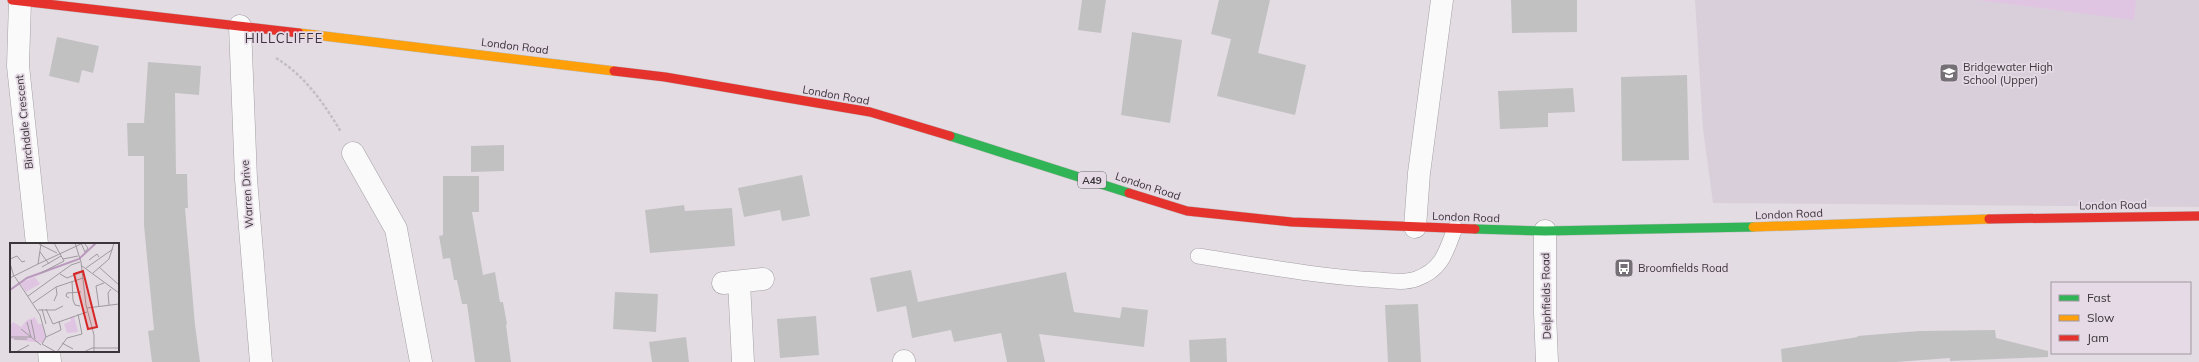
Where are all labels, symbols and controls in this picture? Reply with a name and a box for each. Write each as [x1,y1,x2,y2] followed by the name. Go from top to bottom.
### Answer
[245,30,323,46] district label: HILLCLIFFE
[480,35,550,57] street label: London Road
[1963,60,2053,87] place label: Bridgewater High School (Upper)
[1938,62,1960,84] school or university icon: Bridgewater High School (Upper)
[12,74,36,170] street label: Birchdale Crescent
[801,82,871,108] street label: London Road
[238,160,256,228] street label: Warren Drive
[1114,169,1182,203] street label: London Road
[1078,172,1106,188] road number: A49
[2079,197,2147,213] street label: London Road
[1755,206,1823,222] street label: London Road
[1432,209,1500,225] street label: London Road
[10,243,119,352] inset map
[1538,253,1554,339] street label: Delphfields Road
[1613,257,1635,279] bus stop icon: Broomfields Road
[1638,261,1728,275] place label: Broomfields Road
[2051,282,2191,354] legend
[2087,290,2111,305] text: Fast
[2087,310,2115,325] text: Slow
[2087,330,2109,345] text: Jam

